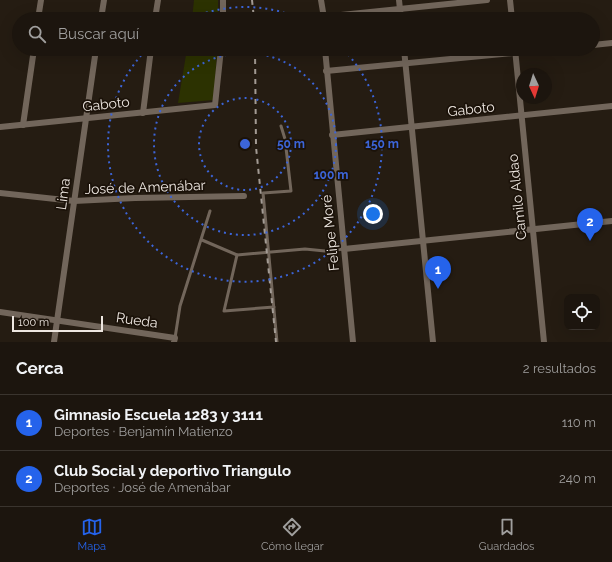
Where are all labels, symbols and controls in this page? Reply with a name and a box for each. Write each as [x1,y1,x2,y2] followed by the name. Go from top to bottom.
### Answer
[12,12,600,56] search box
[26,23,48,45] icon: search
[58,25,139,43] text: Buscar aquí
[516,68,552,104] north arrow
[82,94,130,114] street label: Gaboto
[447,99,495,119] street label: Gaboto
[238,137,252,151] centre of rings
[277,137,305,151] text: 50 m
[365,137,399,151] text: 150 m
[505,153,529,241] street label: Camilo Aldao
[314,168,348,182] text: 100 m
[53,177,73,211] street label: Lima
[84,177,206,197] street label: José de Amenábar
[318,194,342,272] street label: Felipe Moré
[363,204,383,224] your location
[577,208,603,241] pin: 2
[425,256,451,289] pin: 1
[564,294,600,330] map controls
[564,294,600,330] button: locate
[115,309,159,331] street label: Rueda
[12,314,103,333] scale bar
[18,316,49,329] text: 100 m
[16,358,64,378] text: Cerca
[523,361,596,376] text: 2 resultados
[54,406,263,424] text: Gimnasio Escuela 1283 y 3111
[26,415,32,430] text: 1
[562,415,596,430] text: 110 m
[54,424,233,439] text: Deportes · Benjamín Matienzo
[54,462,291,480] text: Club Social y deportivo Triangulo
[25,471,33,486] text: 2
[559,471,596,486] text: 240 m
[54,480,231,495] text: Deportes · José de Amenábar
[78,516,106,553] tab: Mapa
[261,516,324,553] tab: Cómo llegar
[479,516,534,553] tab: Guardados

